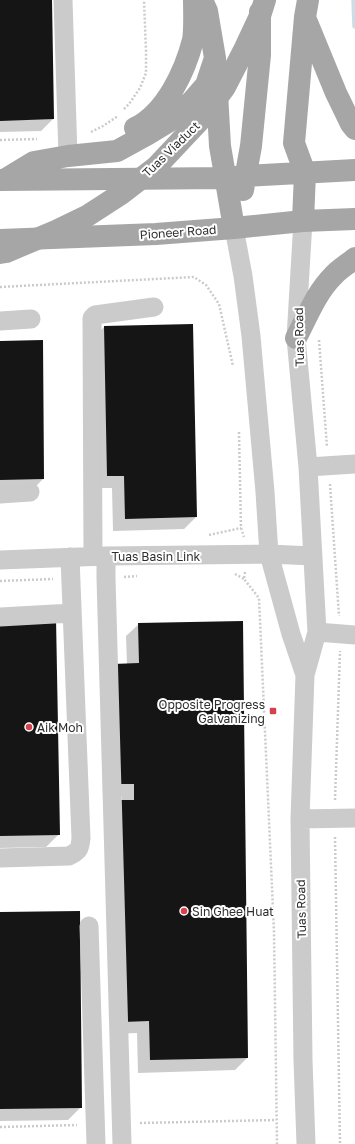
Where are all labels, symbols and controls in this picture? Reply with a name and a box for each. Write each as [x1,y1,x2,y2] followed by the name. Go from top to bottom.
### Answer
[139,118,203,180] street label: Tuas Viaduct
[139,222,217,242] street label: Pioneer Road
[291,307,307,367] street label: Tuas Road
[112,549,201,564] street label: Tuas Basin Link
[159,697,265,726] place label: Opposite Progress Galvanizing
[268,706,278,716] marker: Opposite Progress Galvanizing
[37,720,83,735] place label: Aik Moh
[24,722,34,732] marker: Aik Moh
[293,879,309,939] street label: Tuas Road
[192,904,274,919] place label: Sin Ghee Huat
[179,906,189,916] marker: Sin Ghee Huat

